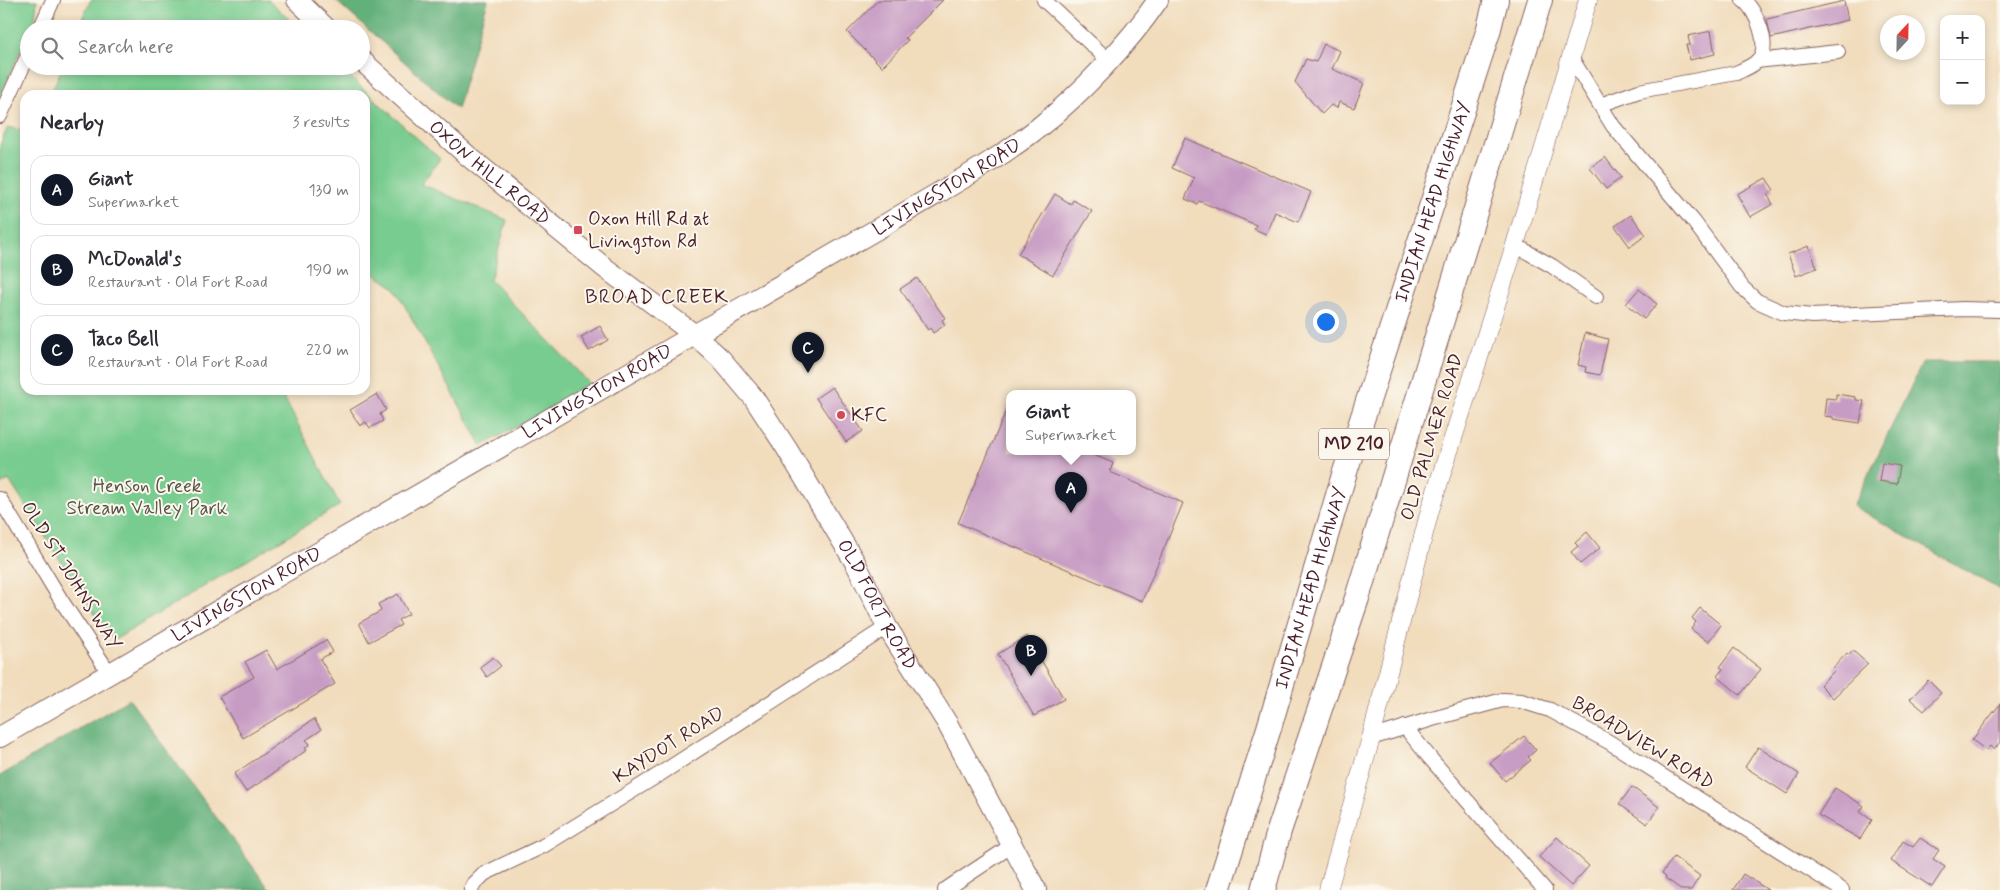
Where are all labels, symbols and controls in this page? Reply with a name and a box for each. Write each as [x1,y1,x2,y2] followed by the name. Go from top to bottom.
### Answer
[1880,15,1925,60] north arrow
[1940,15,1985,105] map controls
[1940,15,1985,60] button: +
[20,20,370,75] search box
[38,34,66,62] icon: search
[78,35,174,60] text: Search here
[1940,60,1985,105] button: −
[1388,98,1477,306] street label: INDIAN HEAD HIGHWAY
[40,109,104,137] text: Nearby
[292,112,350,133] text: 3 results
[424,114,555,231] street label: OXON HILL ROAD
[868,132,1026,242] street label: LIVINGSTON ROAD
[88,167,134,192] text: Giant
[52,180,62,201] text: A
[308,180,349,201] text: 130 m
[88,192,179,213] text: Supermarket
[588,207,709,255] place label: Oxon Hill Rd at Livingston Rd
[572,224,584,236] marker: Oxon Hill Rd at Livingston Rd
[88,247,181,272] text: McDonald's
[52,260,62,281] text: B
[306,260,349,281] text: 190 m
[88,272,268,293] text: Restaurant · Old Fort Road
[585,284,729,311] district label: BROAD CREEK
[1313,309,1339,335] your location
[88,327,159,352] text: Taco Bell
[792,332,824,373] pin: C
[517,338,677,445] street label: LIVINGSTON ROAD
[51,340,63,361] text: C
[306,340,349,361] text: 220 m
[1395,350,1469,524] street label: OLD PALMER ROAD
[88,352,268,373] text: Restaurant · Old Fort Road
[1006,390,1136,455] popup
[1025,400,1071,425] text: Giant
[851,403,887,428] place label: KFC
[835,409,847,421] marker: KFC
[1025,425,1117,446] text: Supermarket
[1319,428,1389,459] road number: MD 210
[1055,472,1087,513] pin: A
[67,474,228,521] park label: Henson Creek Stream Valley Park
[1269,484,1352,692] street label: INDIAN HEAD HIGHWAY
[15,497,127,655] street label: OLD ST JOHNS WAY
[832,535,923,674] street label: OLD FORT ROAD
[167,541,326,648] street label: LIVINGSTON ROAD
[1015,635,1047,676] pin: B
[1567,691,1719,795] street label: BROADVIEW ROAD
[609,701,729,789] street label: KAYDOT ROAD

